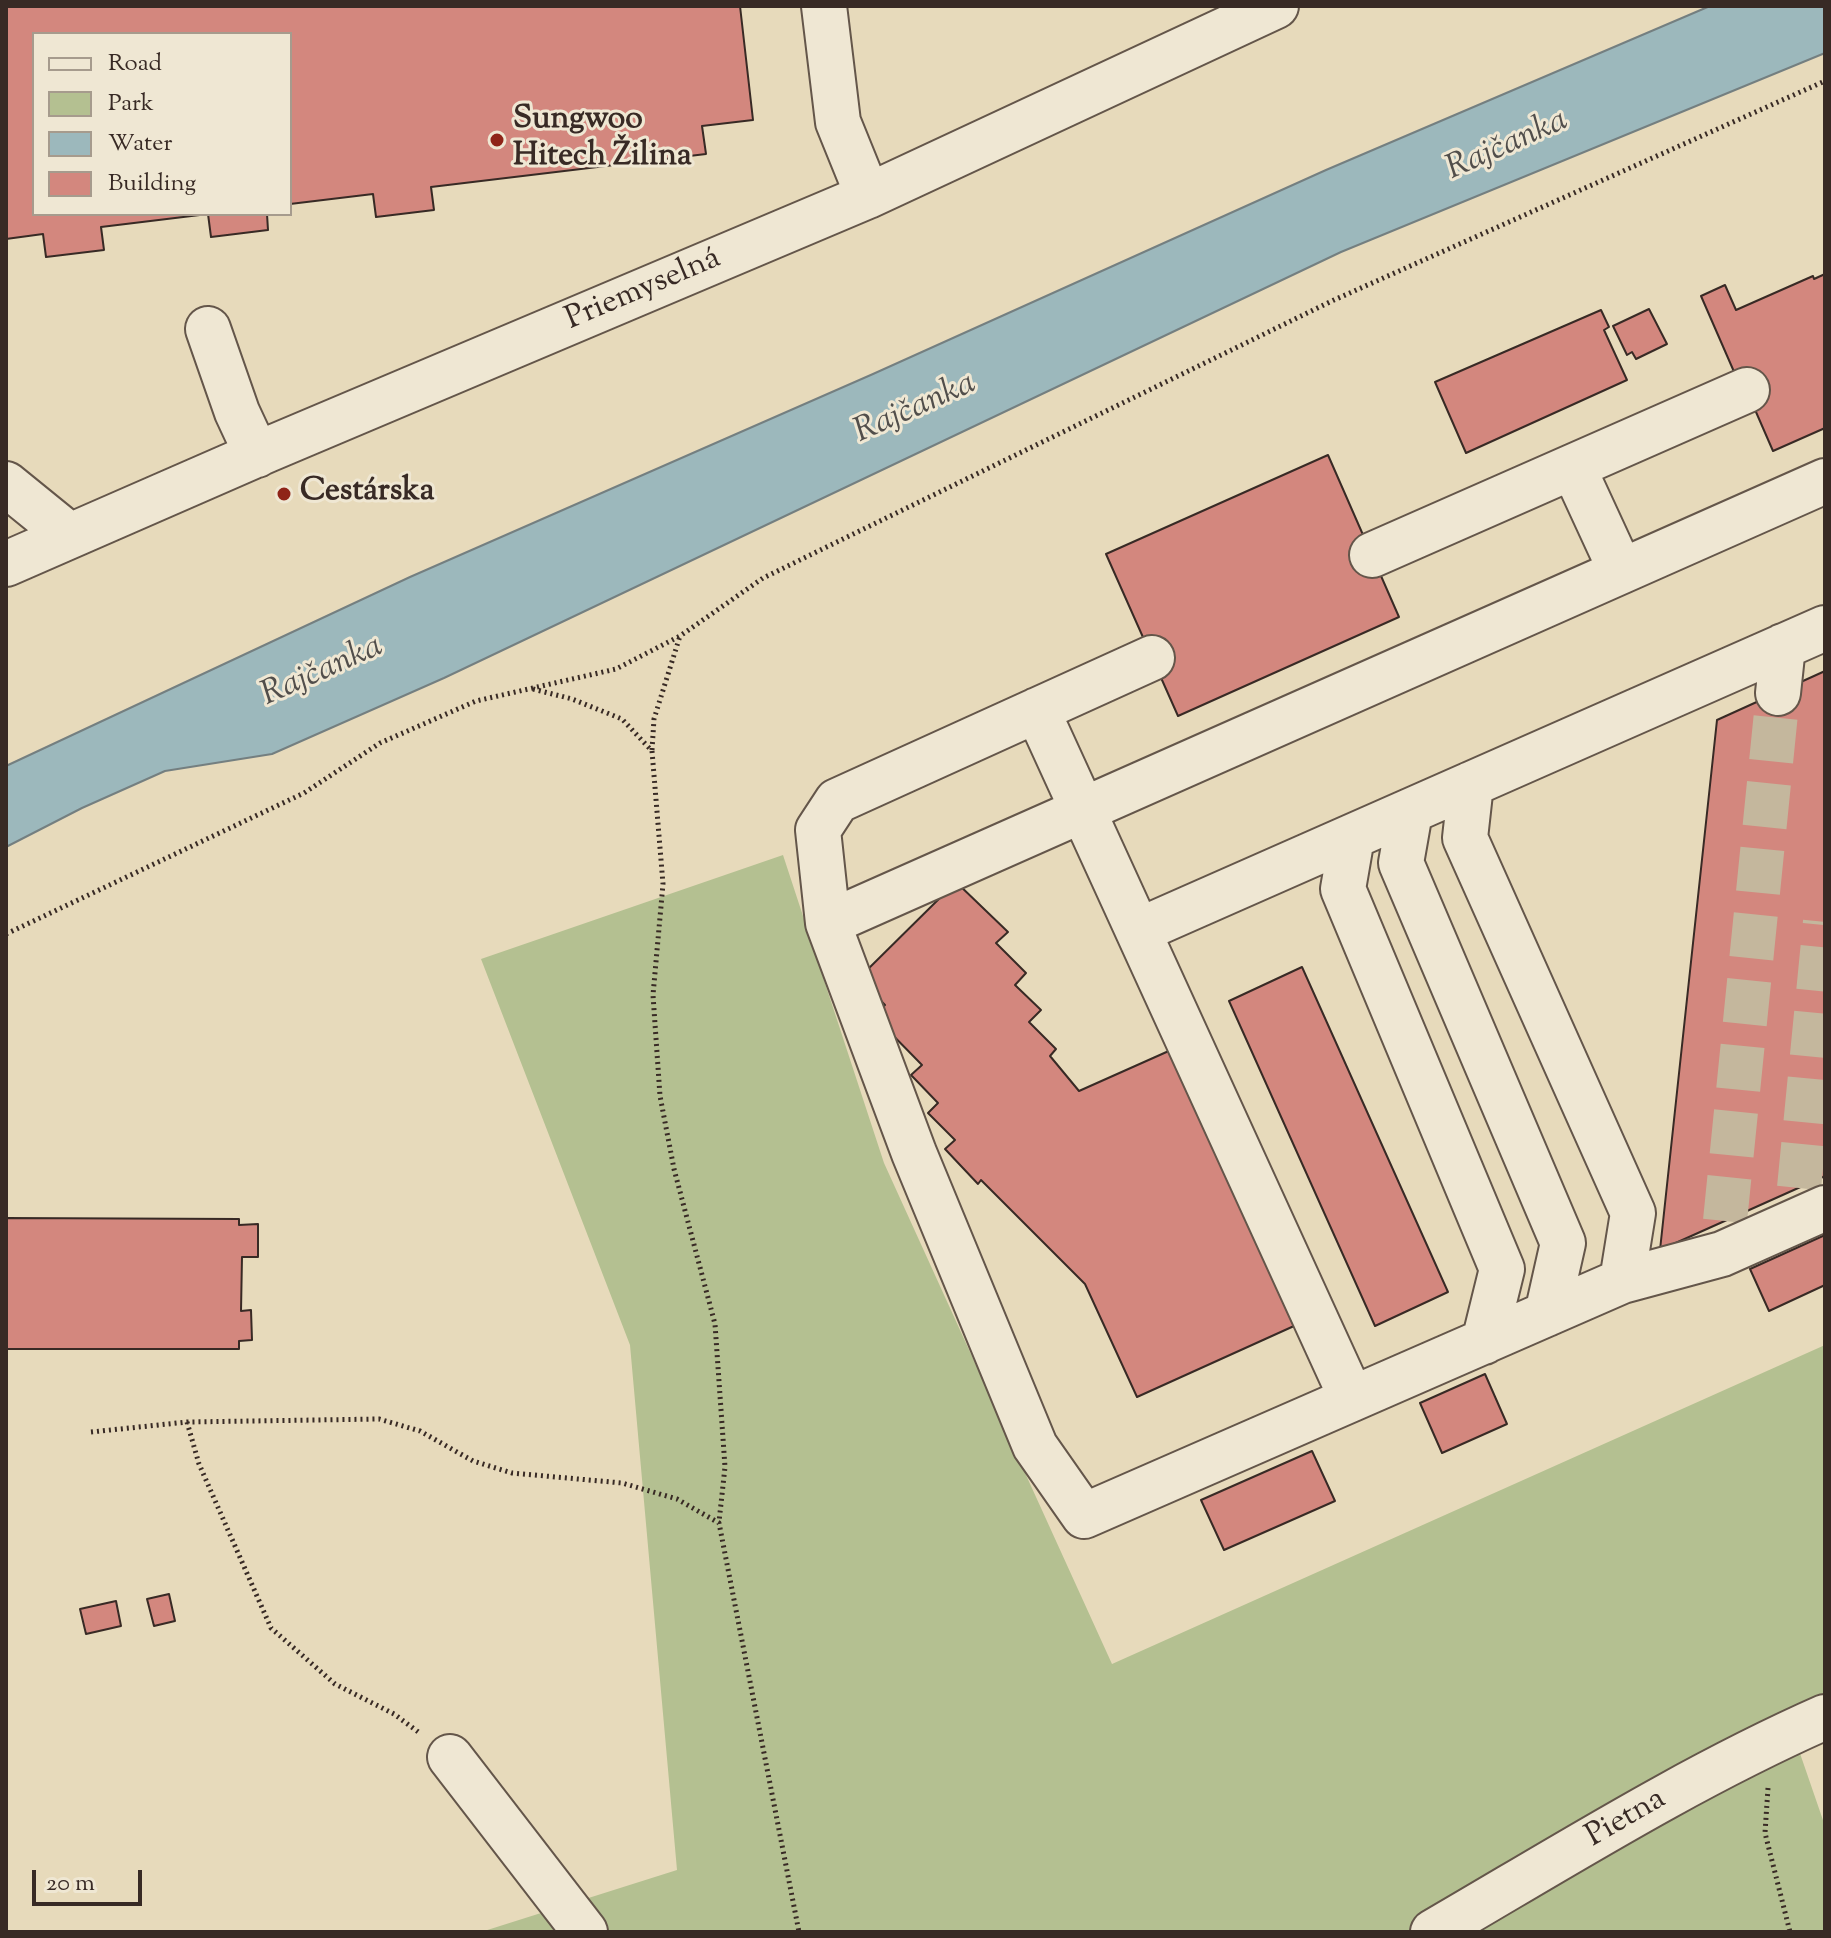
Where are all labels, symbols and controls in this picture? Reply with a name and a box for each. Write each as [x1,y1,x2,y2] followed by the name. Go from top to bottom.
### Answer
[32,32,292,216] legend
[108,47,162,81] text: Road
[108,87,154,121] text: Park
[1441,102,1575,192] water label: Rajčanka
[513,103,692,178] place label: Sungwoo Hitech Žilina
[108,127,172,161] text: Water
[488,131,506,149] marker: Sungwoo Hitech Žilina
[108,167,196,201] text: Building
[561,241,727,341] street label: Priemyselná
[849,365,983,455] water label: Rajčanka
[300,475,434,513] place label: Cestárska
[275,485,293,503] marker: Cestárska
[256,628,390,718] water label: Rajčanka
[1580,1782,1674,1858] street label: Pietna
[36,1854,146,1904] scale bar
[46,1867,95,1901] text: 20 m

